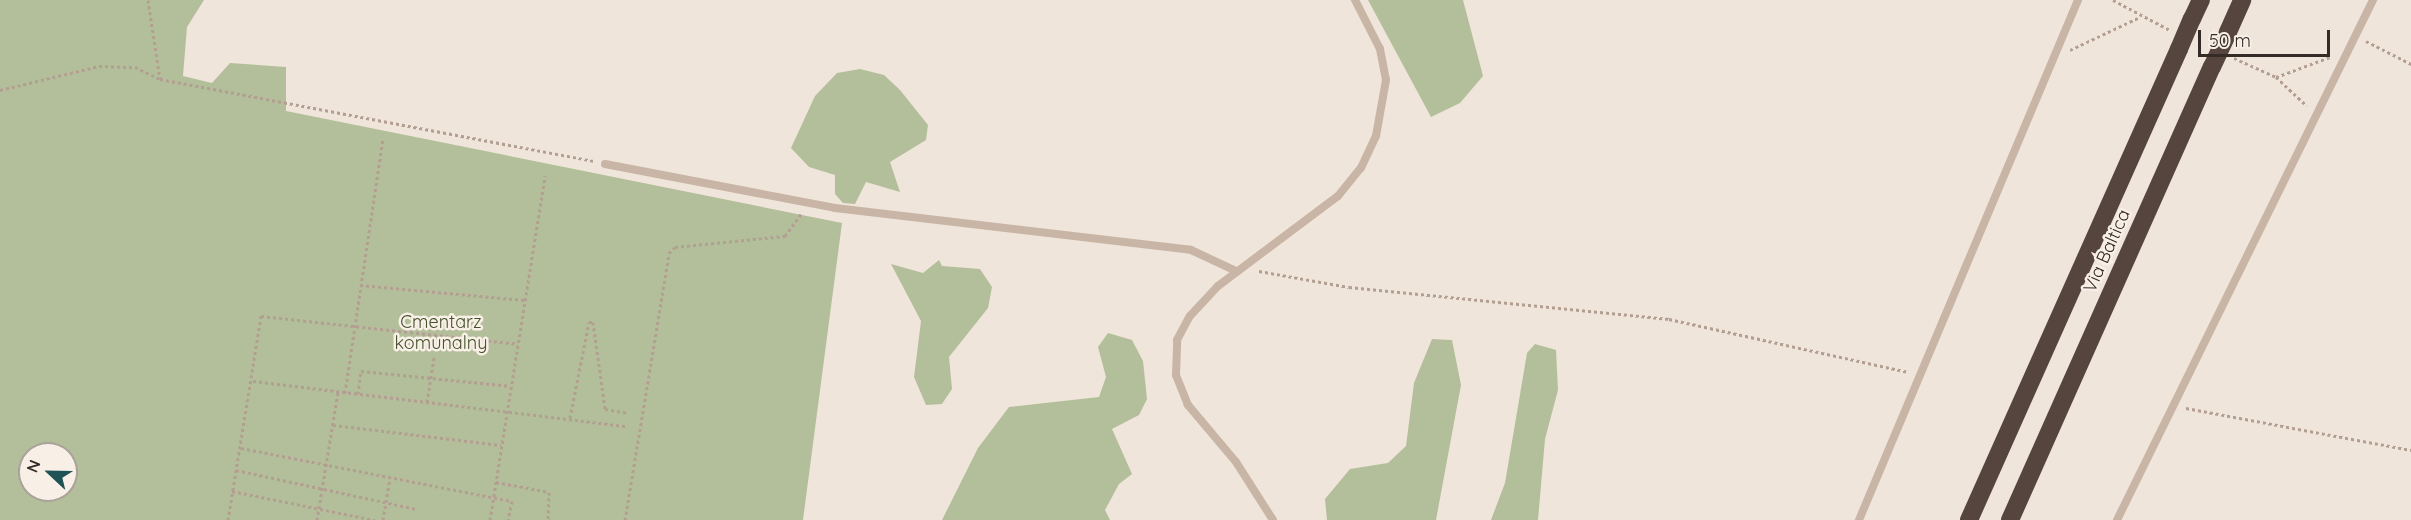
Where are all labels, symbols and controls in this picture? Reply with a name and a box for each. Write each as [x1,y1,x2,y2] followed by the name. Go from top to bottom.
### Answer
[2201,18,2333,56] scale bar
[2209,29,2251,52] text: 50 m
[2079,206,2135,296] street label: Via Baltica
[395,312,487,354] park label: Cmentarz komunalny
[18,442,78,502] north arrow
[22,457,45,475] text: N

